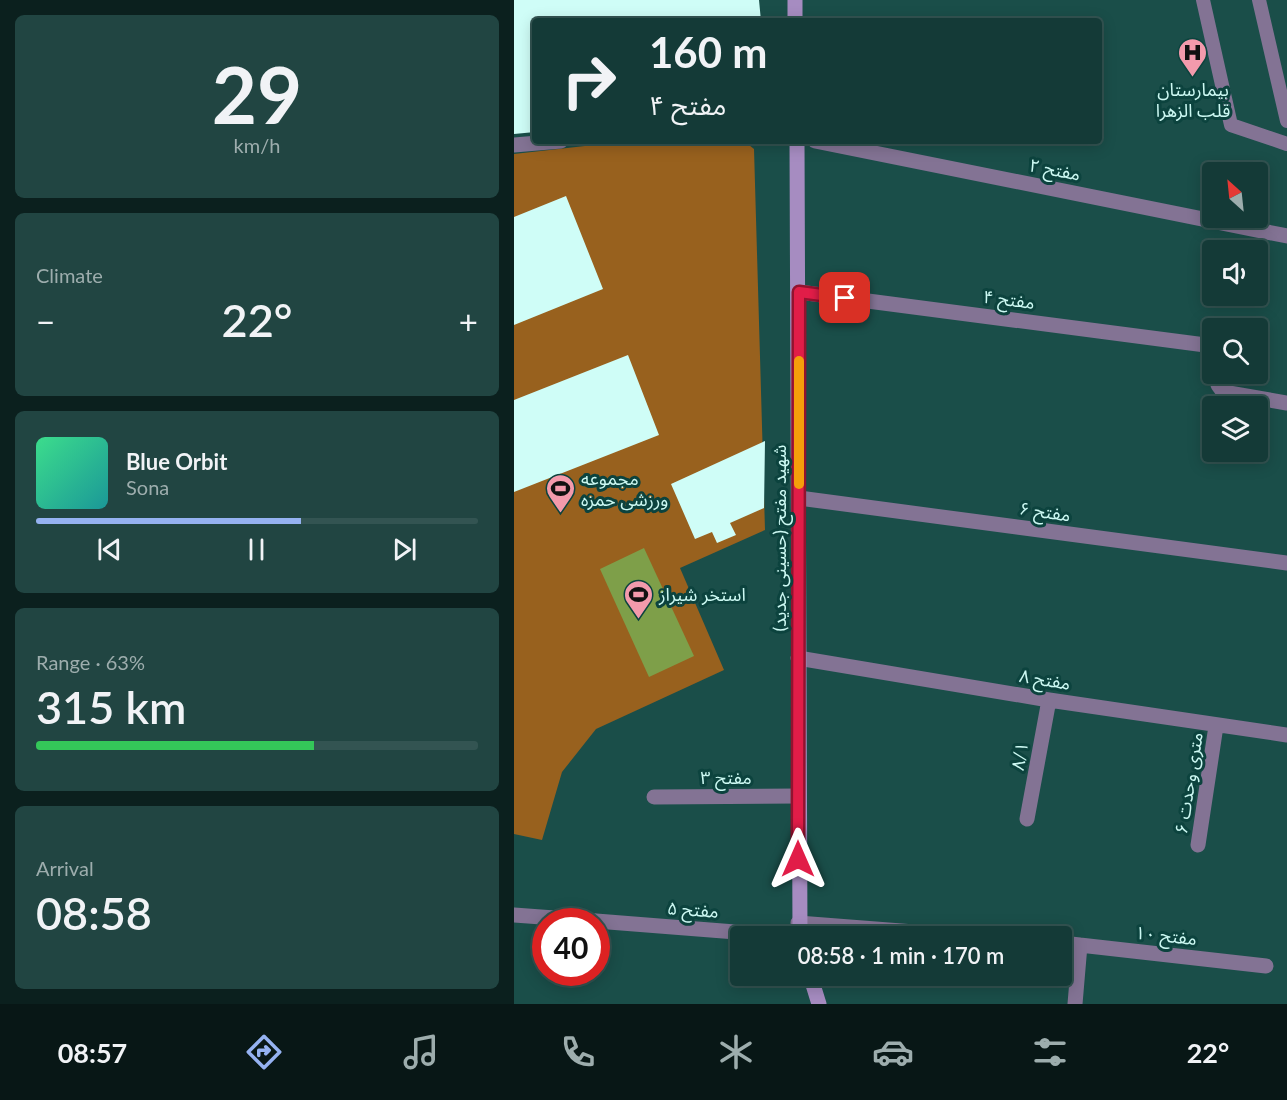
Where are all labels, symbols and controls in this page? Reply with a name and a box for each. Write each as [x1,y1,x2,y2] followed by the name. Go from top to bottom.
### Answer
[649,27,767,77] text: 160 m
[1177,36,1209,78] hospital icon: بیمارستان قلب الزهرا
[550,42,628,120] icon: right
[212,47,302,141] text: 29
[1156,78,1230,122] place label: بیمارستان قلب الزهرا
[649,88,727,121] text: مفتح ۴
[234,133,280,157] text: km/h
[1027,153,1082,188] street label: مفتح ۲
[1202,162,1268,228] north arrow
[1202,162,1268,462] map controls
[1202,240,1268,306] button: sound
[36,263,103,287] text: Climate
[819,272,870,323] pin
[828,281,861,314] icon: arrive
[982,285,1036,316] street label: مفتح ۴
[222,293,292,347] text: 22°
[36,301,55,341] text: −
[459,301,478,341] text: +
[1202,318,1268,384] button: search
[1202,396,1268,462] button: layers
[768,445,793,631] street label: شهید مفتح (حسینی جدید)
[126,448,227,475] text: Blue Orbit
[581,467,668,511] place label: مجموعه ورزشی حمزه
[544,472,576,514] sports icon: مجموعه ورزشی حمزه
[126,475,169,499] text: Sona
[1017,497,1072,528] street label: مفتح ۶
[93,533,126,566] icon: previous
[240,533,273,566] icon: pause
[388,533,421,566] icon: next
[622,578,654,620] sports icon: استخر شیراز
[658,583,746,606] place label: استخر شیراز
[36,650,145,674] text: Range · 63%
[1017,664,1072,697] street label: مفتح ۸
[36,680,186,734] text: 315 km
[1169,731,1208,836] street label: ۶ متری وحدت
[1006,740,1032,772] street label: ۸/۱
[700,766,752,791] street label: مفتح ۳
[766,827,830,891] position arrow
[36,856,94,880] text: Arrival
[36,886,152,940] text: 08:58
[666,896,720,925] street label: مفتح ۵
[532,908,610,986] speed limit sign: 40
[1134,921,1198,952] street label: مفتح ۱۰
[798,942,1004,969] text: 08:58 · 1 min · 170 m
[243,1031,285,1073] icon: directions
[400,1031,442,1073] icon: music
[557,1031,599,1073] icon: phone
[715,1031,757,1073] icon: climate
[872,1031,914,1073] icon: car
[1029,1031,1071,1073] icon: filters
[58,1036,127,1069] text: 08:57
[1187,1036,1229,1069] text: 22°

